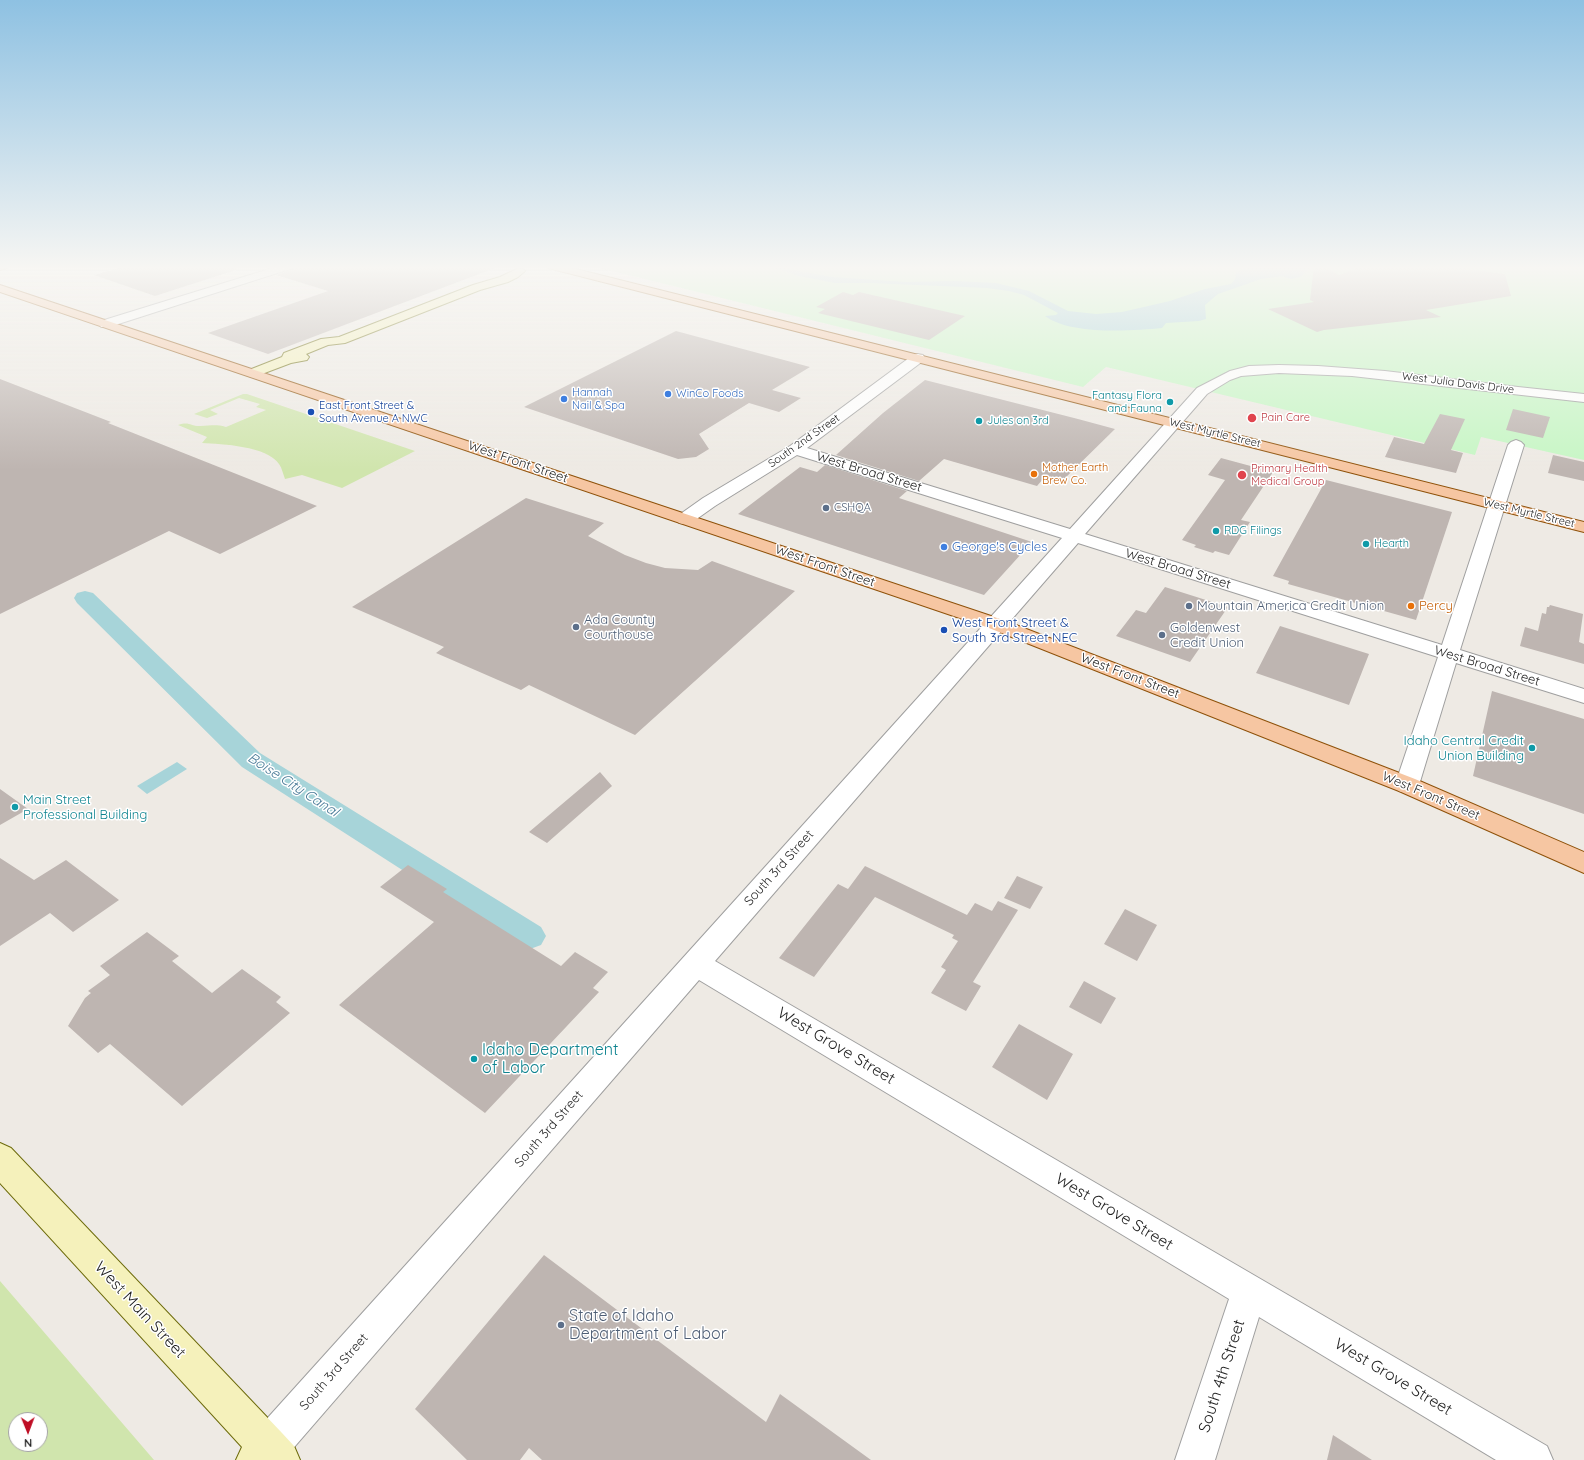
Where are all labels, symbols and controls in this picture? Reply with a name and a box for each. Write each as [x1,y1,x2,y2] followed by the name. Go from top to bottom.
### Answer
[1401,370,1515,396] street label: West Julia Davis Drive
[572,386,625,412] place label: Hannah Nail & Spa
[676,387,743,401] place label: WinCo Foods
[663,389,673,399] marker: WinCo Foods
[1092,389,1162,415] place label: Fantasy Flora and Fauna
[559,394,569,404] marker: Hannah Nail & Spa
[1165,397,1175,407] marker: Fantasy Flora and Fauna
[319,399,428,425] place label: East Front Street & South Avenue A NWC
[306,407,316,417] marker: East Front Street & South Avenue A NWC
[766,411,842,471] street label: South 2nd Street
[1261,411,1310,425] place label: Pain Care
[1246,412,1258,424] marker: Pain Care
[987,414,1049,428] place label: Jules on 3rd
[1168,415,1262,451] street label: West Myrtle Street
[974,416,984,426] marker: Jules on 3rd
[466,438,570,486] street label: West Front Street
[814,449,924,495] street label: West Broad Street
[1042,461,1108,487] place label: Mother Earth Brew Co.
[1251,462,1328,488] place label: Primary Health Medical Group
[1029,469,1039,479] marker: Mother Earth Brew Co.
[1236,469,1248,481] marker: Primary Health Medical Group
[1482,495,1576,531] street label: West Myrtle Street
[834,501,871,515] place label: CSHQA
[821,503,831,513] marker: CSHQA
[1224,524,1282,538] place label: RDG Filings
[1211,526,1221,536] marker: RDG Filings
[1374,537,1409,551] place label: Hearth
[952,539,1047,555] place label: George's Cycles
[1361,539,1371,549] marker: Hearth
[773,542,877,590] street label: West Front Street
[939,542,949,552] marker: George's Cycles
[1123,546,1233,592] street label: West Broad Street
[1197,598,1384,614] place label: Mountain America Credit Union
[1419,598,1453,614] place label: Percy
[1184,601,1194,611] marker: Mountain America Credit Union
[1406,601,1416,611] marker: Percy
[584,612,655,643] place label: Ada County Courthouse
[952,615,1077,646] place label: West Front Street & South 3rd Street NEC
[1170,620,1244,651] place label: Goldenwest Credit Union
[571,622,581,632] marker: Ada County Courthouse
[939,625,949,635] marker: West Front Street & South 3rd Street NEC
[1157,630,1167,640] marker: Goldenwest Credit Union
[1432,643,1542,689] street label: West Broad Street
[1078,650,1182,702] street label: West Front Street
[1404,733,1524,764] place label: Idaho Central Credit Union Building
[1527,743,1537,753] marker: Idaho Central Credit Union Building
[244,749,342,821] water label: Boise City Canal
[1380,768,1482,824] street label: West Front Street
[23,792,147,823] place label: Main Street Professional Building
[10,802,20,812] marker: Main Street Professional Building
[741,827,817,909] street label: South 3rd Street
[774,1003,898,1089] street label: West Grove Street
[482,1040,618,1078] place label: Idaho Department of Labor
[469,1054,479,1064] marker: Idaho Department of Labor
[511,1088,587,1170] street label: South 3rd Street
[1052,1169,1176,1255] street label: West Grove Street
[90,1258,190,1362] street label: West Main Street
[569,1306,727,1344] place label: State of Idaho Department of Labor
[1195,1317,1249,1435] street label: South 4th Street
[556,1320,566,1330] marker: State of Idaho Department of Labor
[296,1331,372,1413] street label: South 3rd Street
[1331,1334,1455,1420] street label: West Grove Street
[8,1412,48,1452] north arrow
[24,1436,32,1450] text: N

